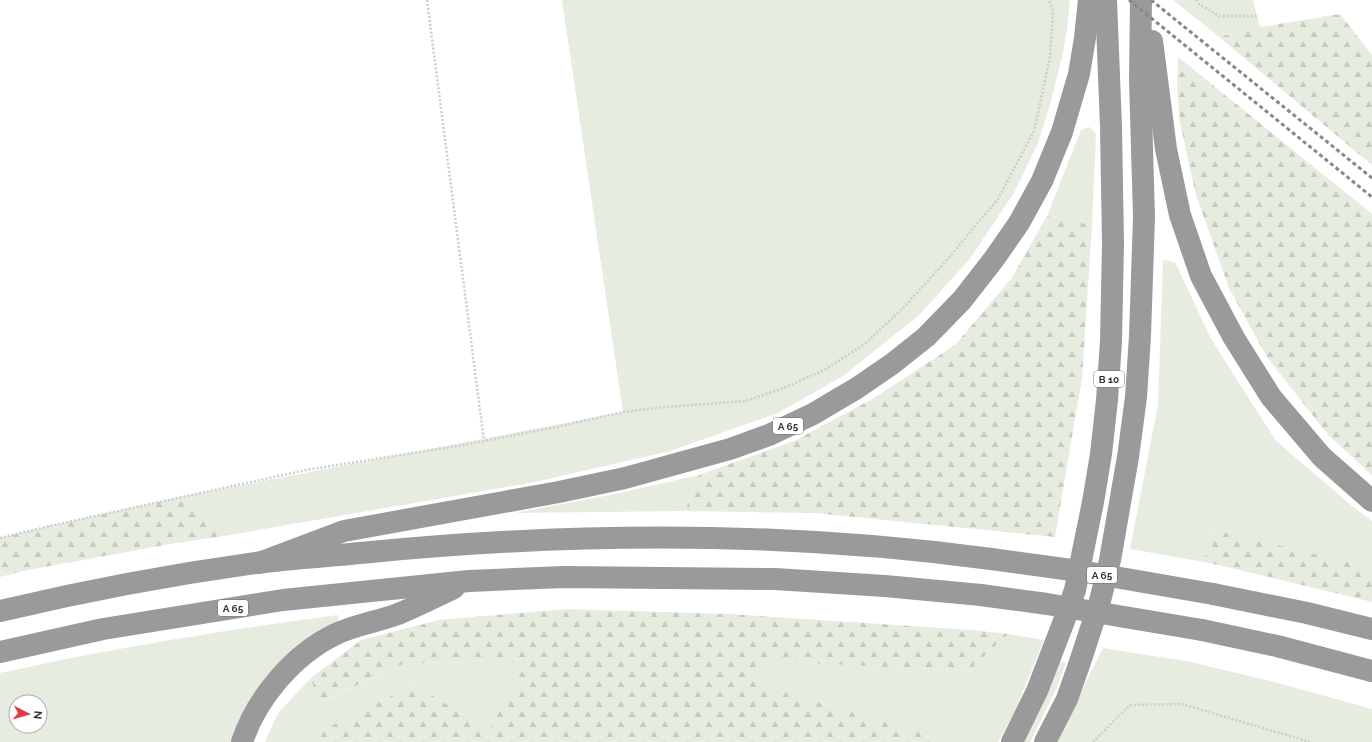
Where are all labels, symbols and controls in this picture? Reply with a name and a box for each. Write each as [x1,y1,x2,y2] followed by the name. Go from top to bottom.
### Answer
[1094,371,1124,387] road number: B 10
[773,418,803,434] road number: A 65
[1087,567,1117,583] road number: A 65
[218,600,248,616] road number: A 65
[8,694,48,734] north arrow
[31,710,44,720] text: N

